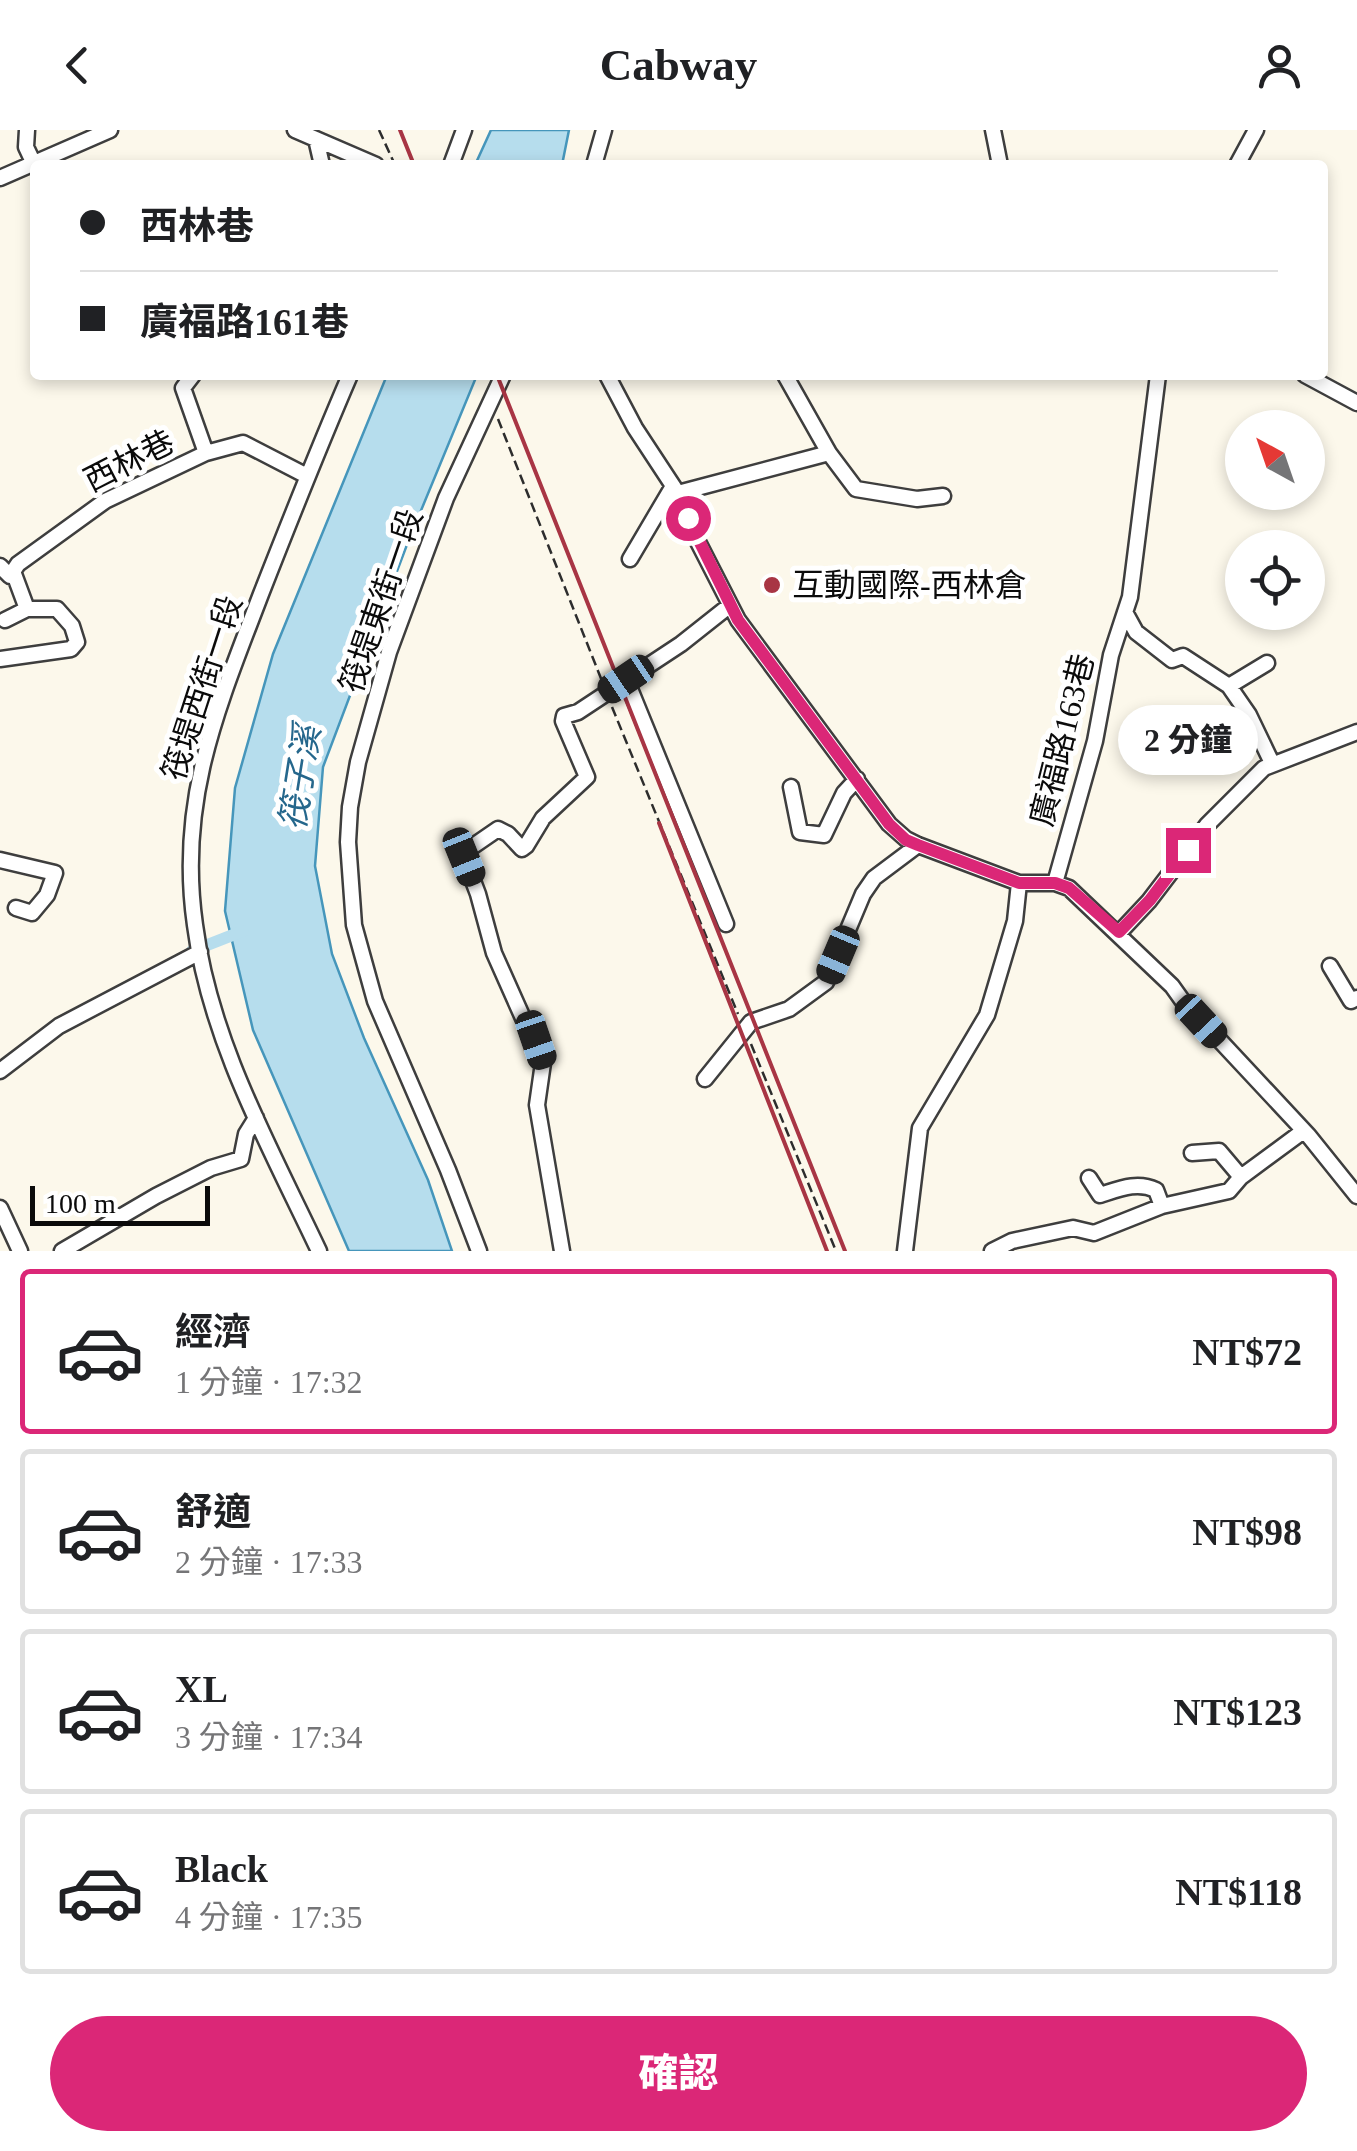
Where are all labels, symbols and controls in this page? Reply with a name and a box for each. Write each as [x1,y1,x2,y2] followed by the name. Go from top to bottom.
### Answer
[50,38,105,93] icon: back
[1252,38,1307,93] icon: person
[600,40,757,90] text: Cabway
[140,205,254,247] text: 西林巷
[140,301,349,343] text: 廣福路161巷
[1225,410,1325,510] north arrow
[1225,410,1325,630] map controls
[78,423,180,499] street label: 西林巷
[666,496,711,541] route start
[333,504,429,698] street label: 筏堤東街一段
[1225,530,1325,630] button: locate
[792,567,1027,603] place label: 互動國際-西林倉
[761,574,783,596] marker: 互動國際-西林倉
[155,591,249,785] street label: 筏堤西街一段
[593,650,659,708] car
[1023,650,1101,830] street label: 廣福路163巷
[1118,705,1258,775] callout: 2 分鐘
[273,718,329,833] water label: 筏子溪
[1144,722,1232,758] text: 2 分鐘
[439,824,489,890] car
[1166,828,1211,873] route end
[812,922,864,988] car
[1170,989,1232,1053] car
[512,1007,560,1073] car
[30,1181,210,1226] scale bar
[45,1188,116,1219] text: 100 m
[55,1307,145,1397] icon: car
[175,1311,251,1353] text: 經濟
[1192,1331,1302,1373] text: NT$72
[175,1364,363,1400] text: 1 分鐘 · 17:32
[55,1487,145,1577] icon: car
[175,1491,251,1533] text: 舒適
[1192,1511,1302,1553] text: NT$98
[175,1544,363,1580] text: 2 分鐘 · 17:33
[55,1667,145,1757] icon: car
[175,1668,228,1710] text: XL
[1173,1691,1302,1733] text: NT$123
[175,1719,363,1755] text: 3 分鐘 · 17:34
[55,1847,145,1937] icon: car
[175,1848,268,1890] text: Black
[1175,1871,1302,1913] text: NT$118
[175,1899,363,1935] text: 4 分鐘 · 17:35
[50,2016,1307,2131] button: 確認

